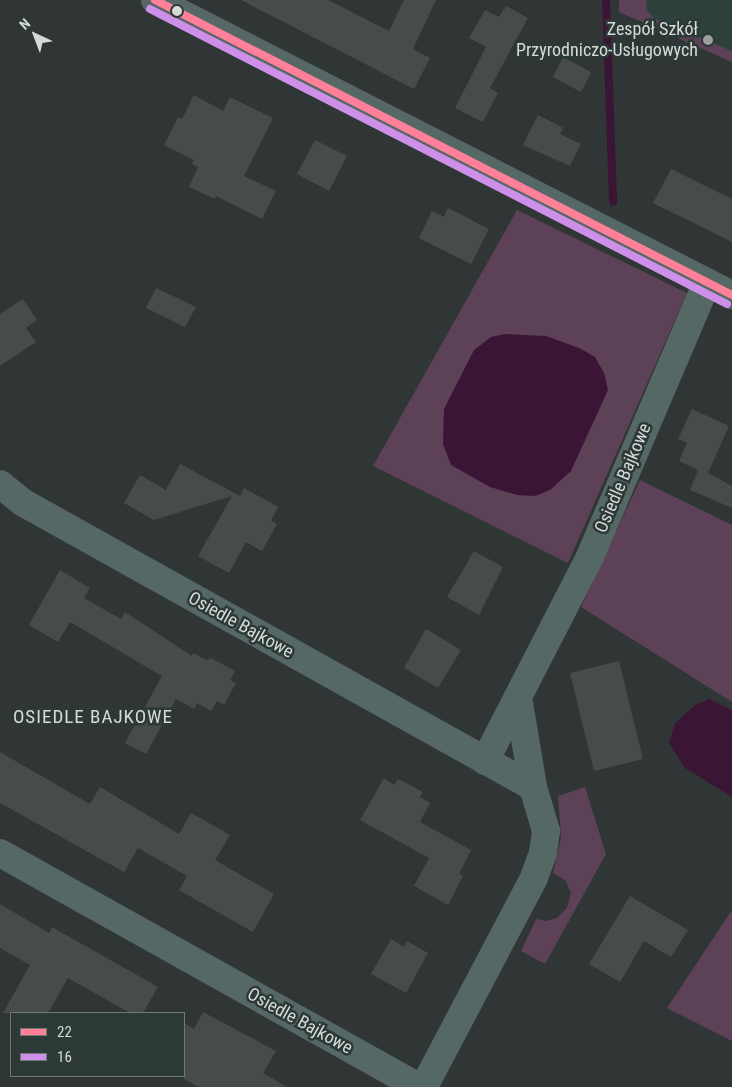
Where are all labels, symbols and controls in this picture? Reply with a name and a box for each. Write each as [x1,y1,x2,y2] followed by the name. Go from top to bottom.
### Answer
[172,6,182,16] unlabelled marker
[10,10,60,60] north arrow
[16,15,33,33] text: N
[516,19,698,62] place label: Zespół Szkół Przyrodniczo-Usługowych
[702,34,714,46] marker: Zespół Szkół Przyrodniczo-Usługowych
[590,420,656,536] street label: Osiedle Bajkowe
[185,587,297,663] street label: Osiedle Bajkowe
[11,706,175,728] district label: OSIEDLE BAJKOWE
[244,983,356,1059] street label: Osiedle Bajkowe
[10,1012,185,1077] legend
[57,1023,72,1041] text: 22
[57,1048,72,1066] text: 16

